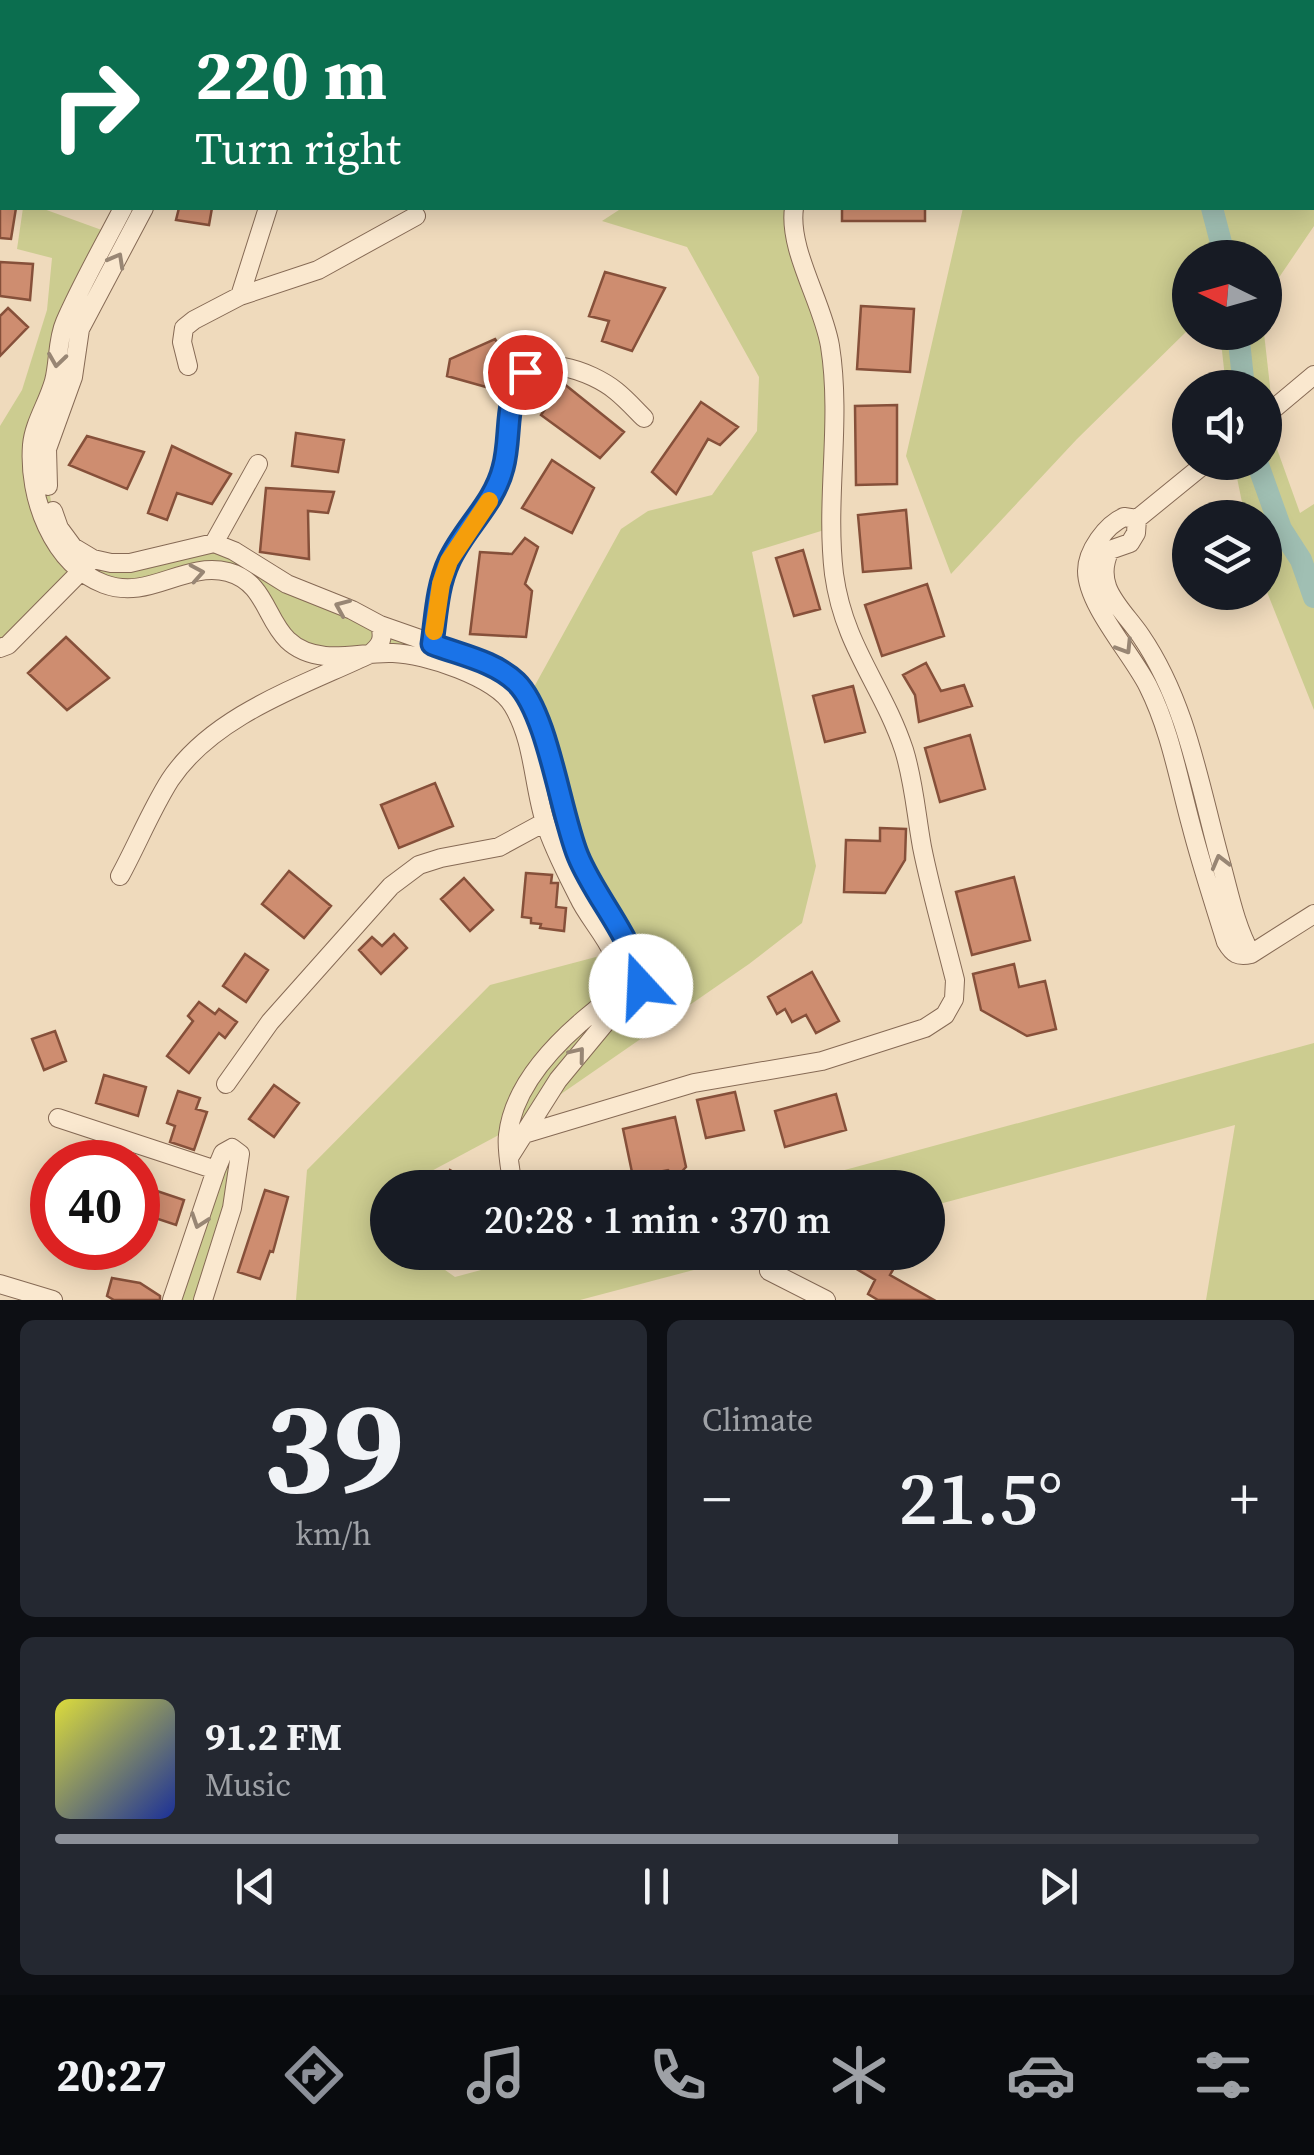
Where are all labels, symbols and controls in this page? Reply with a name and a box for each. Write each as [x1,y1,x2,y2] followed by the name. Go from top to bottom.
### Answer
[195,26,387,122] text: 220 m
[30,40,160,170] icon: right
[195,117,401,179] text: Turn right
[1172,240,1282,350] north arrow
[1172,240,1282,610] map controls
[104,252,124,270] one-way arrow
[483,330,568,415] pin
[498,345,553,400] icon: arrive
[48,352,69,369] one-way arrow
[1172,370,1282,480] button: sound
[1172,500,1282,610] button: layers
[189,563,205,584] one-way arrow
[335,599,353,619] one-way arrow
[1113,636,1132,654] one-way arrow
[1211,854,1232,871] one-way arrow
[589,934,693,1038] position arrow
[566,1048,584,1066] one-way arrow
[30,1140,160,1270] speed limit sign: 40
[484,1194,831,1246] text: 20:28 · 1 min · 370 m
[190,1212,210,1229] one-way arrow
[263,1357,404,1536] text: 39
[702,1398,813,1442] text: Climate
[898,1446,1063,1549] text: 21.5°
[702,1461,731,1536] text: −
[1230,1461,1259,1536] text: +
[295,1512,372,1556] text: km/h
[205,1711,342,1763] text: 91.2 FM
[205,1763,291,1807] text: Music
[228,1859,283,1914] icon: previous
[629,1859,684,1914] icon: pause
[1031,1859,1086,1914] icon: next
[279,2040,349,2110] icon: directions
[461,2040,531,2110] icon: music
[643,2040,713,2110] icon: phone
[824,2040,894,2110] icon: climate
[1006,2040,1076,2110] icon: car
[1188,2040,1258,2110] icon: filters
[56,2044,167,2106] text: 20:27

